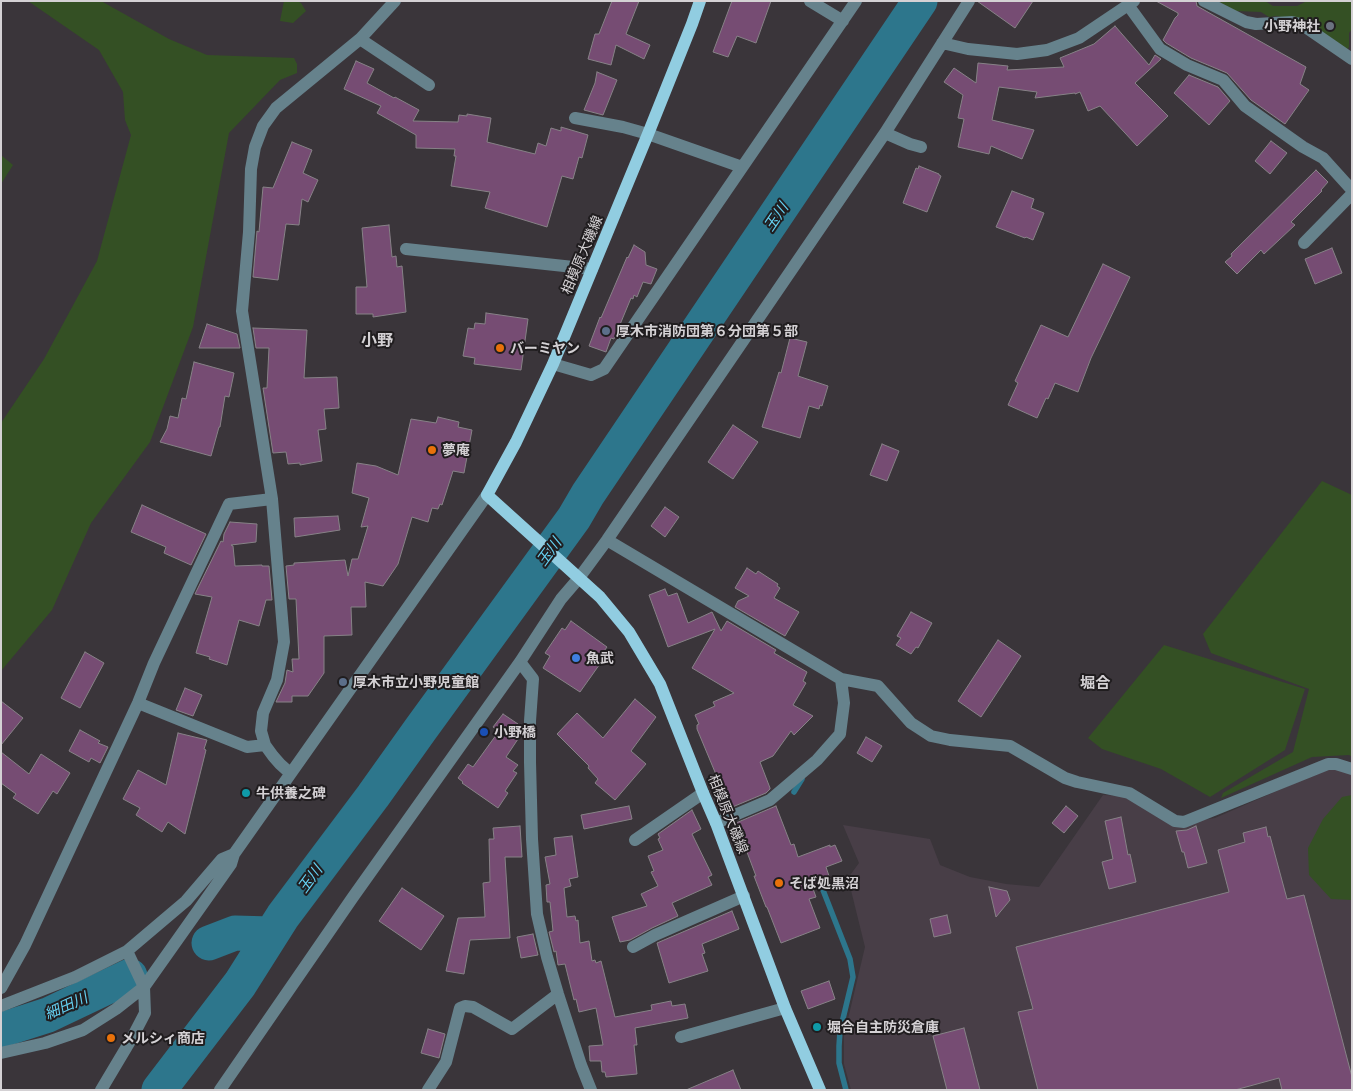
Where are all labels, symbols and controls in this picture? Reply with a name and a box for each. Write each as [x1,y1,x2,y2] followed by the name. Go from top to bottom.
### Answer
[1264,18,1320,34] place label: 小野神社
[1324,20,1336,32] marker: 小野神社
[760,200,792,234] water label: 玉川
[558,213,606,297] street label: 相模原大磯線
[616,323,798,339] place label: 厚木市消防団第６分団第５部
[600,325,612,337] marker: 厚木市消防団第６分団第５部
[361,331,393,351] district label: 小野
[510,340,580,356] place label: バーミヤン
[494,342,506,354] marker: バーミヤン
[442,442,470,458] place label: 夢庵
[426,444,438,456] marker: 夢庵
[533,535,565,569] water label: 玉川
[586,650,614,666] place label: 魚武
[570,652,582,664] marker: 魚武
[353,674,479,690] place label: 厚木市立小野児童館
[1080,674,1110,692] district label: 堀合
[337,676,349,688] marker: 厚木市立小野児童館
[494,724,536,740] place label: 小野橋
[478,726,490,738] marker: 小野橋
[704,772,752,856] street label: 相模原大磯線
[256,785,326,801] place label: 牛供養之碑
[240,787,252,799] marker: 牛供養之碑
[294,862,326,896] water label: 玉川
[789,875,859,891] place label: そば処黒沼
[773,877,785,889] marker: そば処黒沼
[42,989,90,1023] water label: 細田川
[827,1019,939,1035] place label: 堀合自主防災倉庫
[811,1021,823,1033] marker: 堀合自主防災倉庫
[121,1030,205,1046] place label: メルシィ商店
[105,1032,117,1044] marker: メルシィ商店

